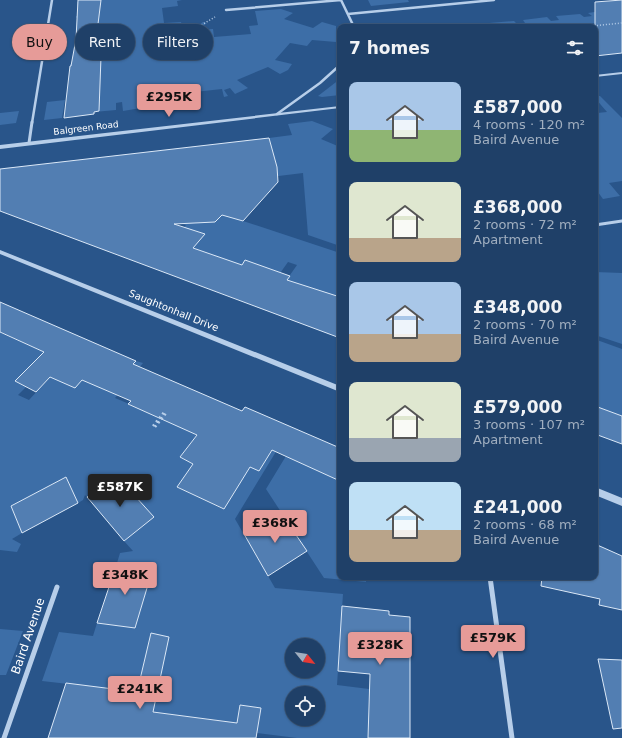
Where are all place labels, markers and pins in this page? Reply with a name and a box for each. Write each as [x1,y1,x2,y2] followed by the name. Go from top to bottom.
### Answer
[141,84,197,118] pin: £295K
[92,474,148,508] pin: £587K
[247,510,303,544] pin: £368K
[97,562,153,596] pin: £348K
[465,625,521,659] pin: £579K
[352,632,408,666] pin: £328K
[112,676,168,710] pin: £241K

